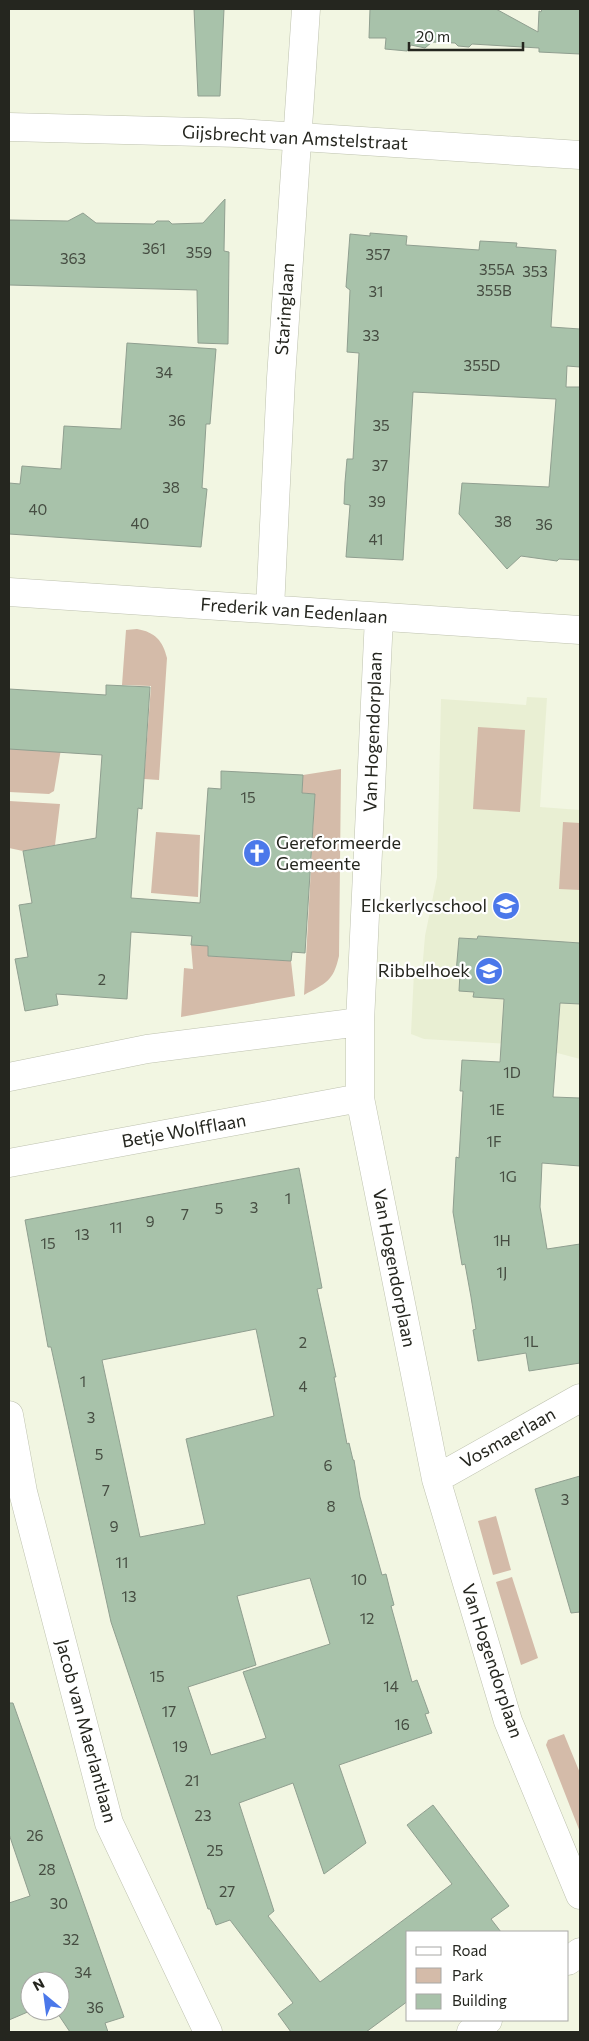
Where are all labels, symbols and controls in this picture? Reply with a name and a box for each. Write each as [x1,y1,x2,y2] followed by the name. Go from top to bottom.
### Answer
[409,20,523,52] scale bar
[416,27,450,45] text: 20 m
[182,120,409,154] street label: Gijsbrecht van Amstelstraat
[142,239,166,257] house number: 361
[186,243,212,261] house number: 359
[365,245,391,263] house number: 357
[60,249,86,267] house number: 363
[479,260,515,278] house number: 355A
[270,262,298,356] street label: Staringlaan
[522,262,548,280] house number: 353
[476,281,512,299] house number: 355B
[369,282,383,300] house number: 31
[362,326,380,344] house number: 33
[464,356,500,374] house number: 355D
[155,363,173,381] house number: 34
[168,411,186,429] house number: 36
[372,416,390,434] house number: 35
[372,456,388,474] house number: 37
[162,478,180,496] house number: 38
[368,492,386,510] house number: 39
[29,500,47,518] house number: 40
[494,512,512,530] house number: 38
[131,514,149,532] house number: 40
[535,515,553,533] house number: 36
[369,530,383,548] house number: 41
[200,592,388,628] street label: Frederik van Eedenlaan
[358,651,386,813] street label: Van Hogendorplaan
[240,788,256,806] house number: 15
[276,831,401,874] place label: Gereformeerde Gemeente
[242,838,272,868] church icon: Gereformeerde Gemeente
[491,891,521,921] school or university icon: Elckerlycschool
[361,894,487,916] place label: Elckerlycschool
[474,956,504,986] school or university icon: Ribbelhoek
[378,959,470,981] place label: Ribbelhoek
[98,970,106,988] house number: 2
[503,1063,521,1081] house number: 1D
[489,1100,505,1118] house number: 1E
[120,1108,248,1152] street label: Betje Wolfflaan
[486,1132,502,1150] house number: 1F
[499,1167,517,1185] house number: 1G
[369,1187,421,1349] street label: Van Hogendorplaan
[285,1189,291,1207] house number: 1
[250,1198,258,1216] house number: 3
[215,1199,223,1217] house number: 5
[181,1205,189,1223] house number: 7
[145,1212,155,1230] house number: 9
[110,1218,122,1236] house number: 11
[75,1225,89,1243] house number: 13
[493,1231,511,1249] house number: 1H
[40,1234,56,1252] house number: 15
[497,1263,507,1281] house number: 1J
[524,1332,539,1350] house number: 1L
[299,1333,307,1351] house number: 2
[80,1372,86,1390] house number: 1
[299,1377,308,1395] house number: 4
[456,1402,559,1472] street label: Vosmaerlaan
[87,1408,95,1426] house number: 3
[95,1445,103,1463] house number: 5
[323,1456,333,1474] house number: 6
[102,1481,110,1499] house number: 7
[561,1490,569,1508] house number: 3
[326,1497,336,1515] house number: 8
[109,1517,119,1535] house number: 9
[116,1553,128,1571] house number: 11
[351,1570,367,1588] house number: 10
[458,1581,528,1741] street label: Van Hogendorplaan
[122,1587,136,1605] house number: 13
[360,1609,374,1627] house number: 12
[52,1637,122,1825] street label: Jacob van Maerlantlaan
[149,1667,165,1685] house number: 15
[383,1677,399,1695] house number: 14
[162,1702,176,1720] house number: 17
[394,1715,410,1733] house number: 16
[172,1737,188,1755] house number: 19
[185,1771,199,1789] house number: 21
[195,1806,211,1824] house number: 23
[26,1826,44,1844] house number: 26
[207,1841,223,1859] house number: 25
[38,1860,56,1878] house number: 28
[219,1882,235,1900] house number: 27
[50,1894,68,1912] house number: 30
[63,1930,79,1948] house number: 32
[406,1931,569,2021] legend
[452,1941,487,1959] text: Road
[74,1963,92,1981] house number: 34
[452,1966,483,1984] text: Park
[20,1971,70,2021] north arrow
[30,1974,47,1994] text: N
[452,1991,507,2009] text: Building
[86,1998,104,2016] house number: 36

